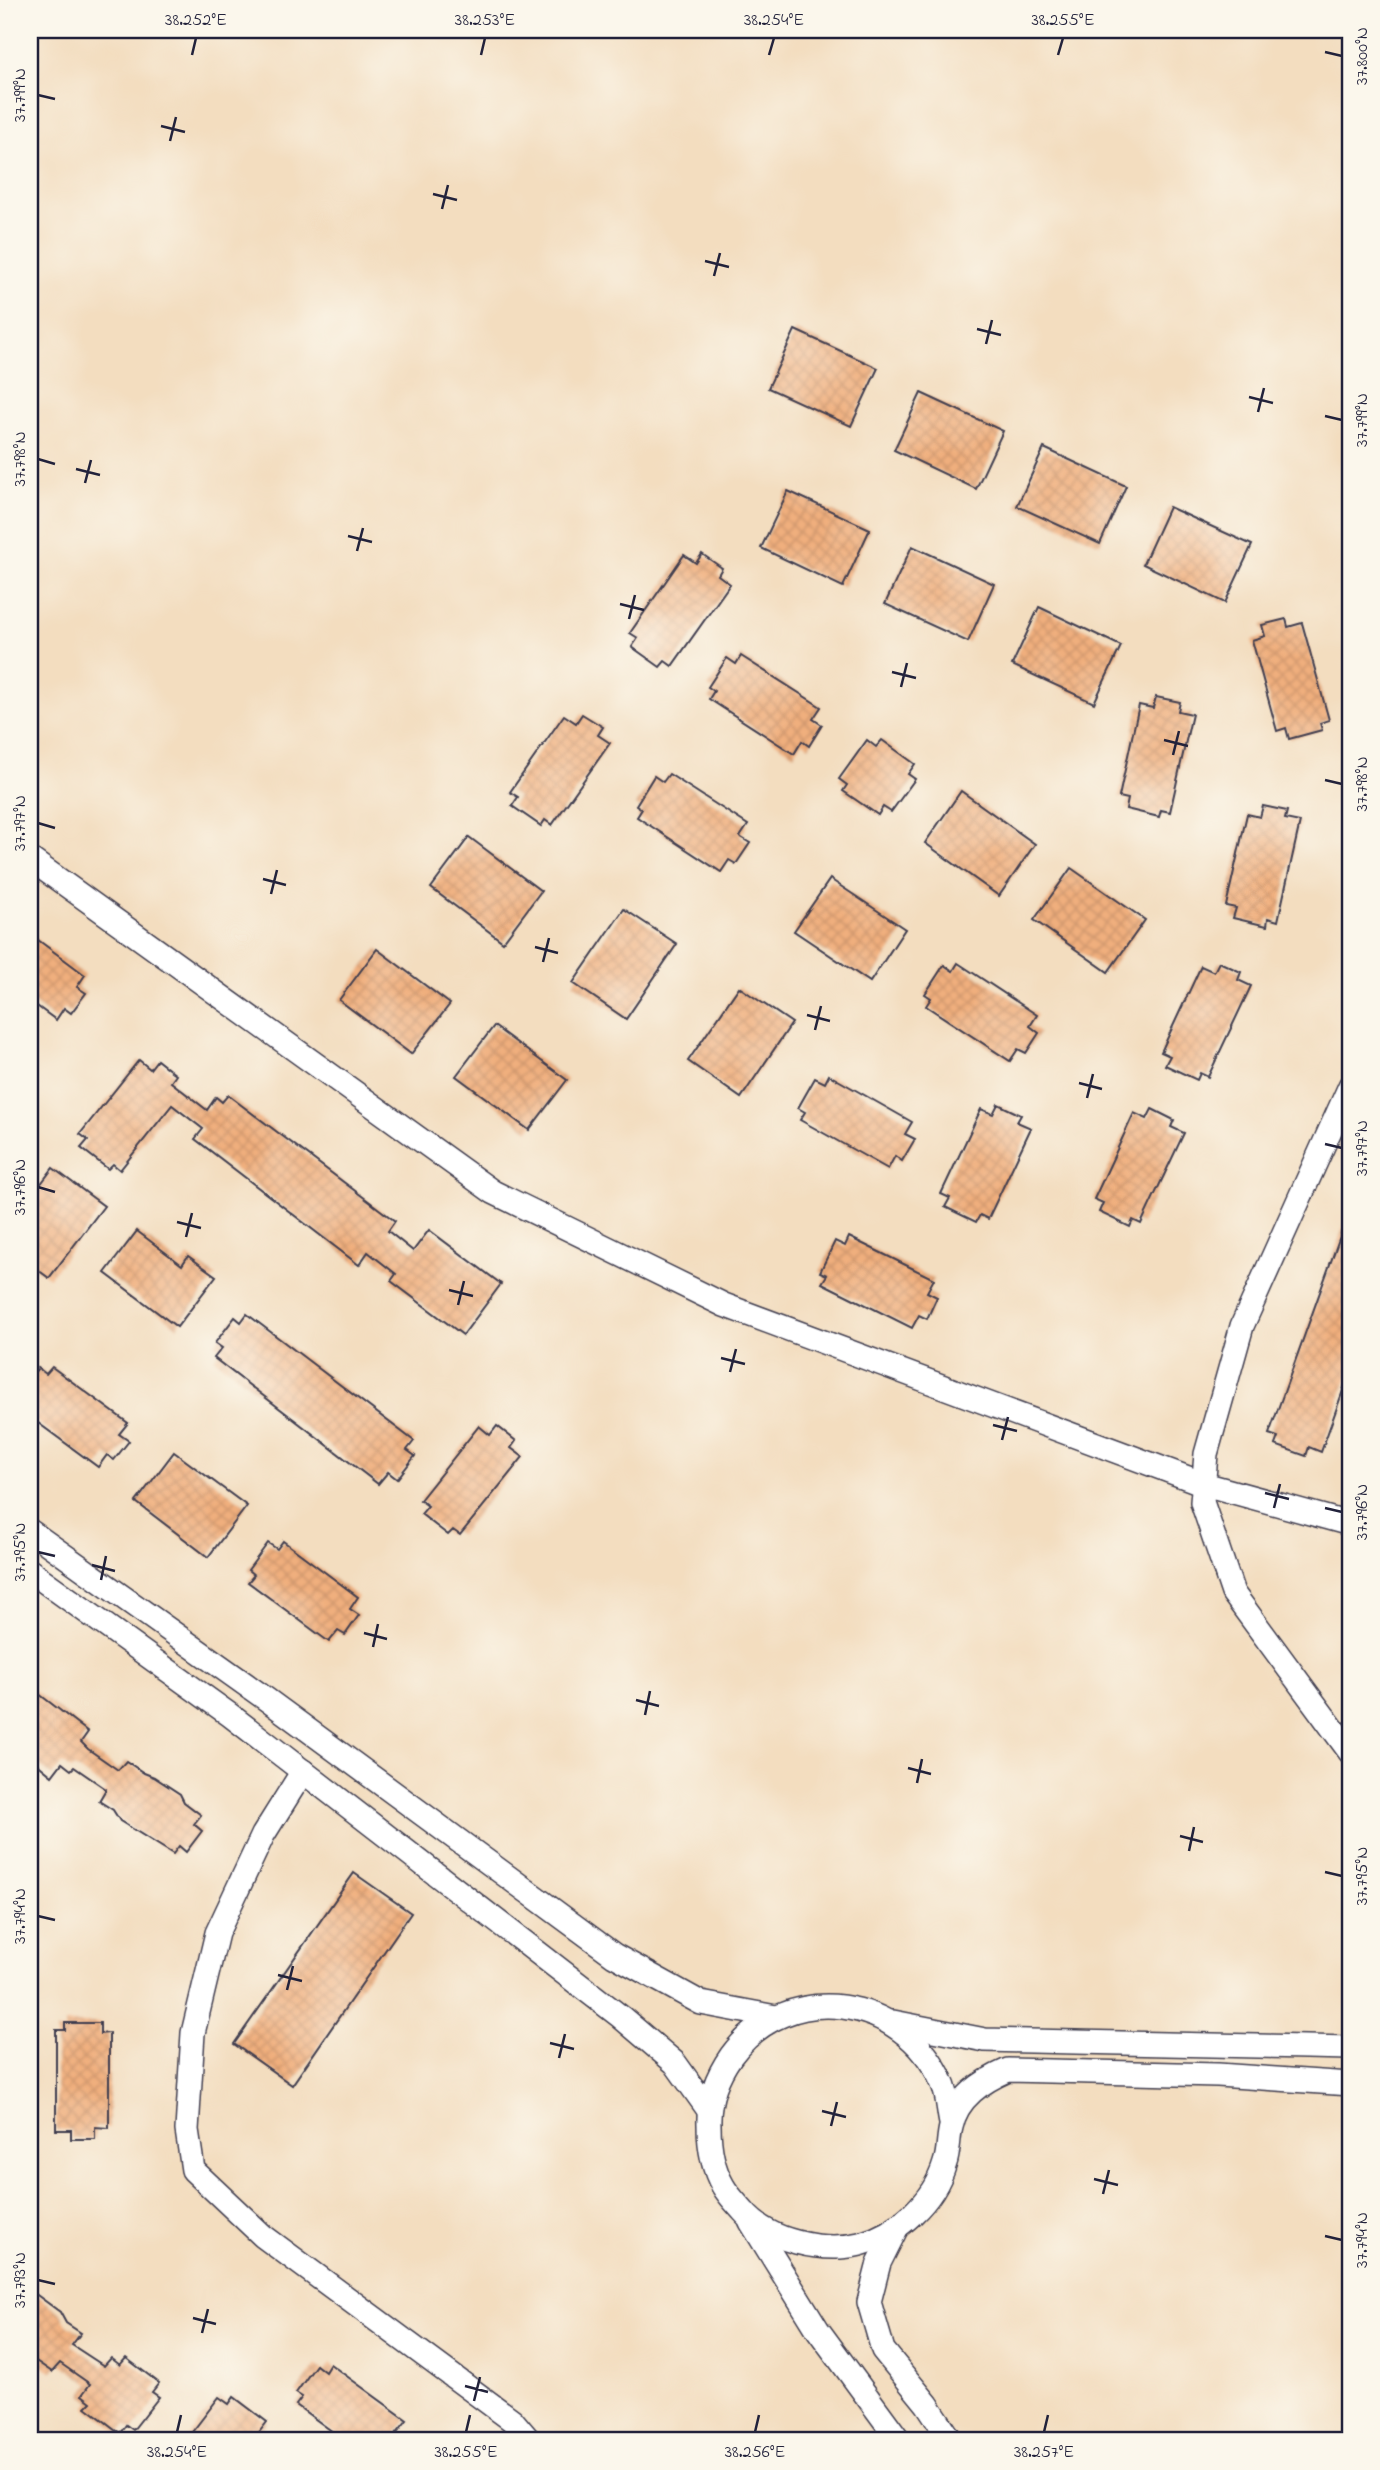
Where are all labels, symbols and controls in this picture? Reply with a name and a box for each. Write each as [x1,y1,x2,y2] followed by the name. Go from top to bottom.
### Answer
[165,8,227,34] text: 38.252°E
[455,8,515,34] text: 38.253°E
[744,8,804,34] text: 38.254°E
[1031,8,1095,34] text: 38.255°E
[1350,27,1376,85] text: 37.800°N
[8,68,34,122] text: 37.799°N
[1350,393,1376,447] text: 37.799°N
[8,431,34,487] text: 37.798°N
[1350,756,1376,812] text: 37.798°N
[8,795,34,851] text: 37.797°N
[1350,1120,1376,1176] text: 37.797°N
[8,1159,34,1215] text: 37.796°N
[1350,1484,1376,1540] text: 37.796°N
[8,1523,34,1581] text: 37.795°N
[1350,1847,1376,1905] text: 37.795°N
[8,1888,34,1944] text: 37.794°N
[1350,2212,1376,2268] text: 37.794°N
[8,2252,34,2308] text: 37.793°N
[147,2440,207,2466] text: 38.254°E
[434,2440,498,2466] text: 38.255°E
[725,2440,785,2466] text: 38.256°E
[1014,2440,1074,2466] text: 38.257°E

